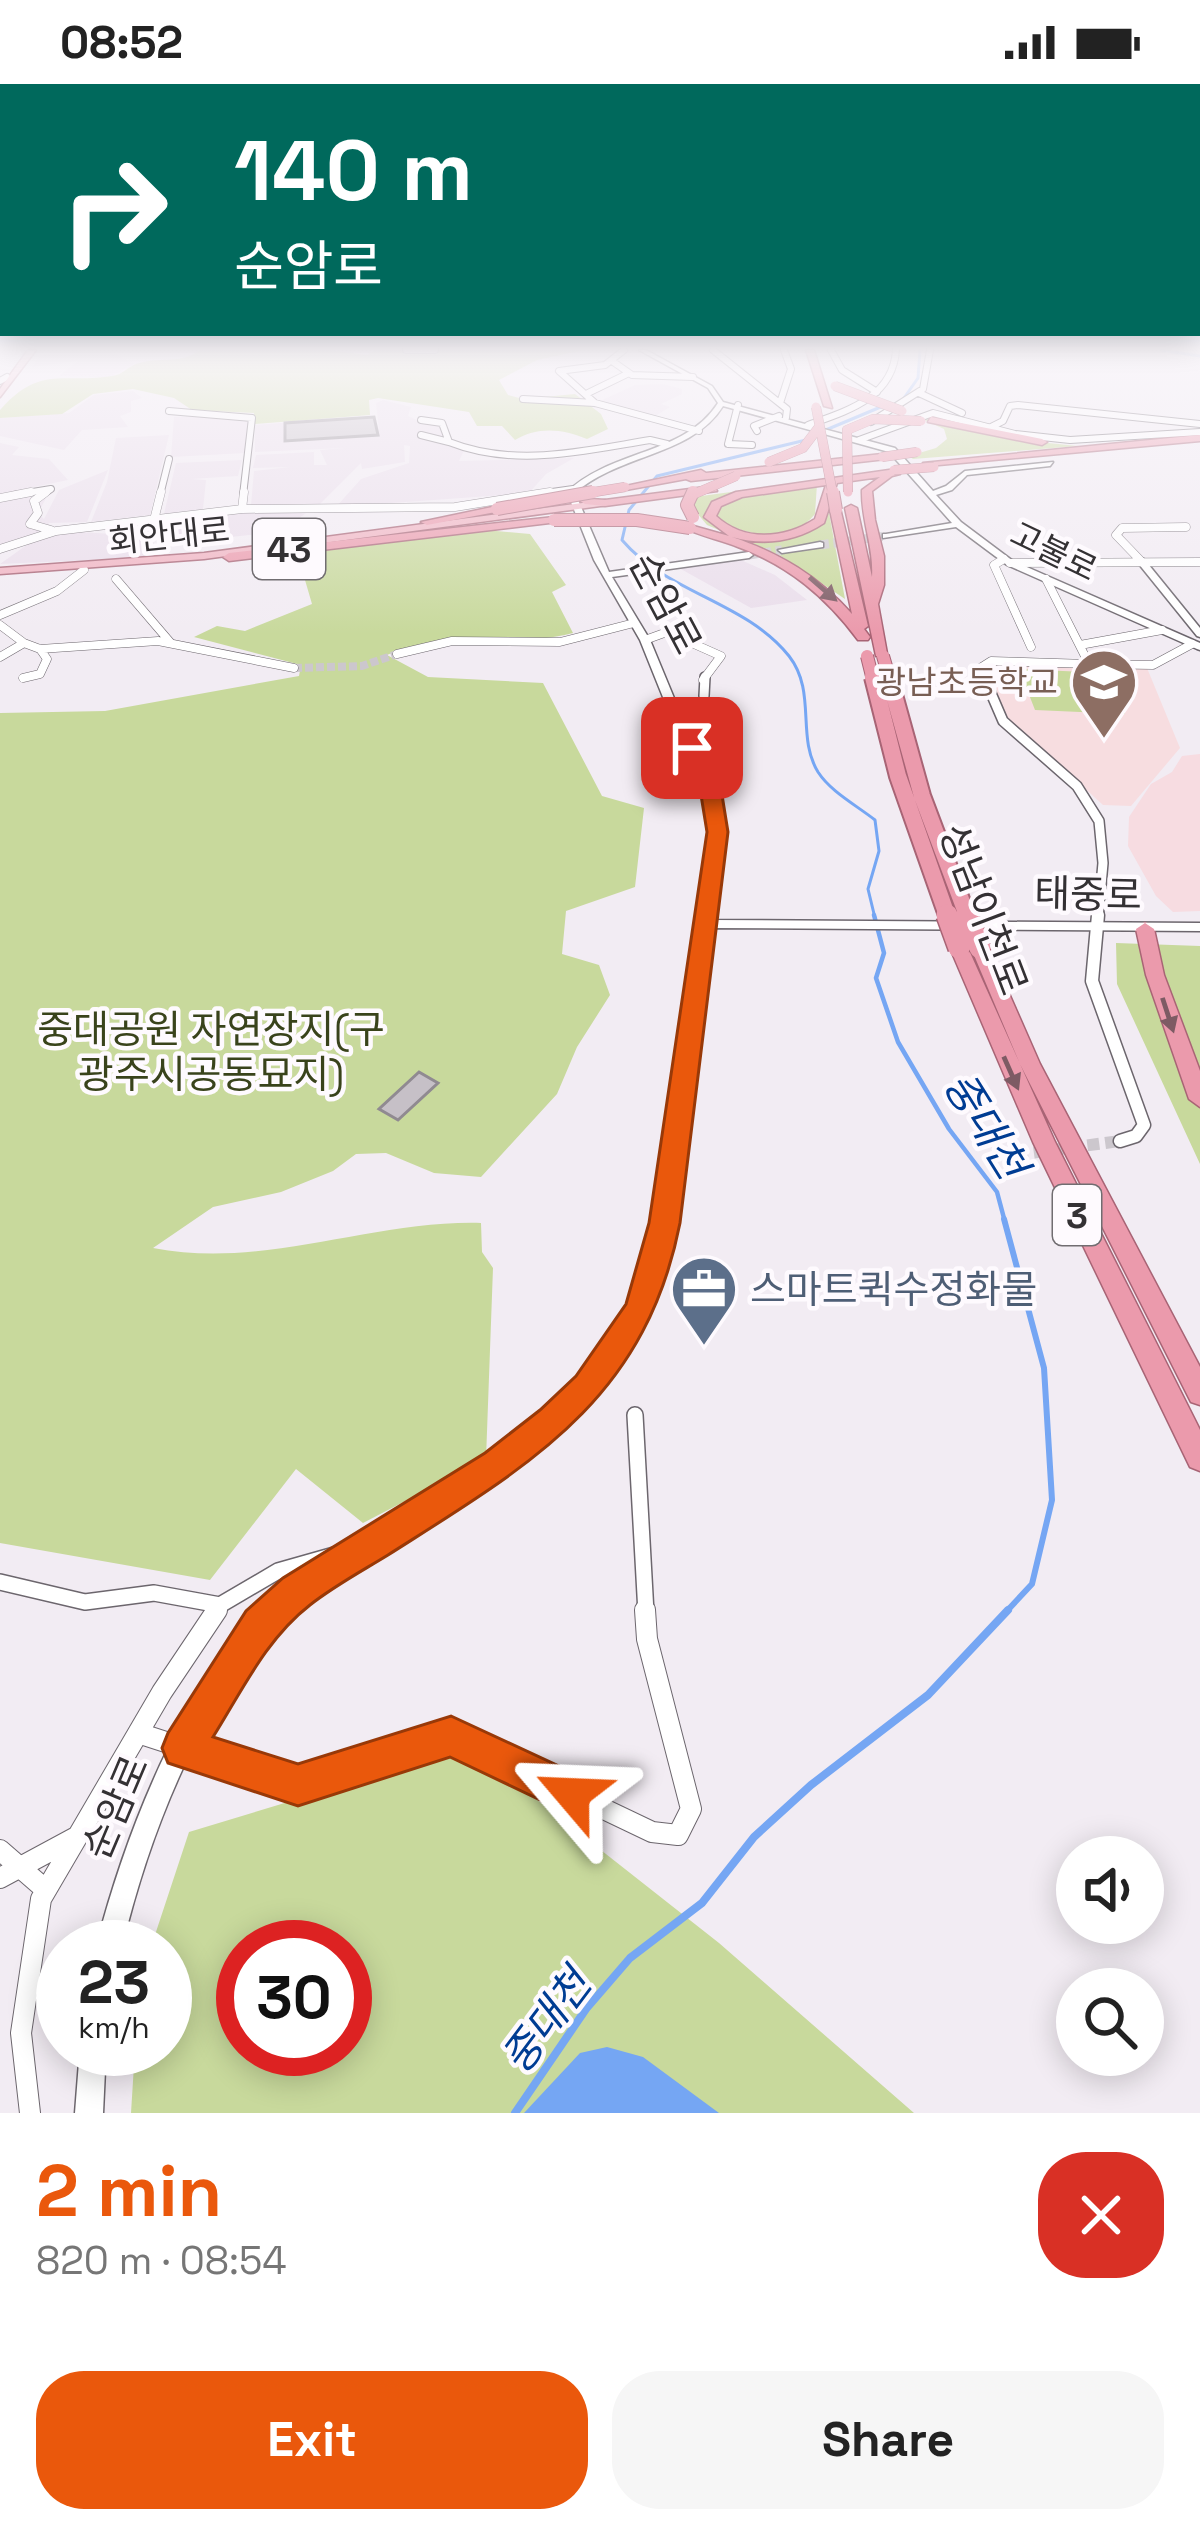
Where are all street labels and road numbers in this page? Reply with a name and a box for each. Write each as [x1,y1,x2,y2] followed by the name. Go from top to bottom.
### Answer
[107,509,232,563] street label: 회안대로
[1003,513,1104,591] street label: 고불로
[253,519,325,579] road number: 43
[619,544,712,662] street label: 순암로
[929,817,1039,1002] street label: 성남이천로
[1034,869,1142,920] street label: 태중로
[1053,1185,1101,1245] road number: 3
[72,1748,159,1866] street label: 순암로

